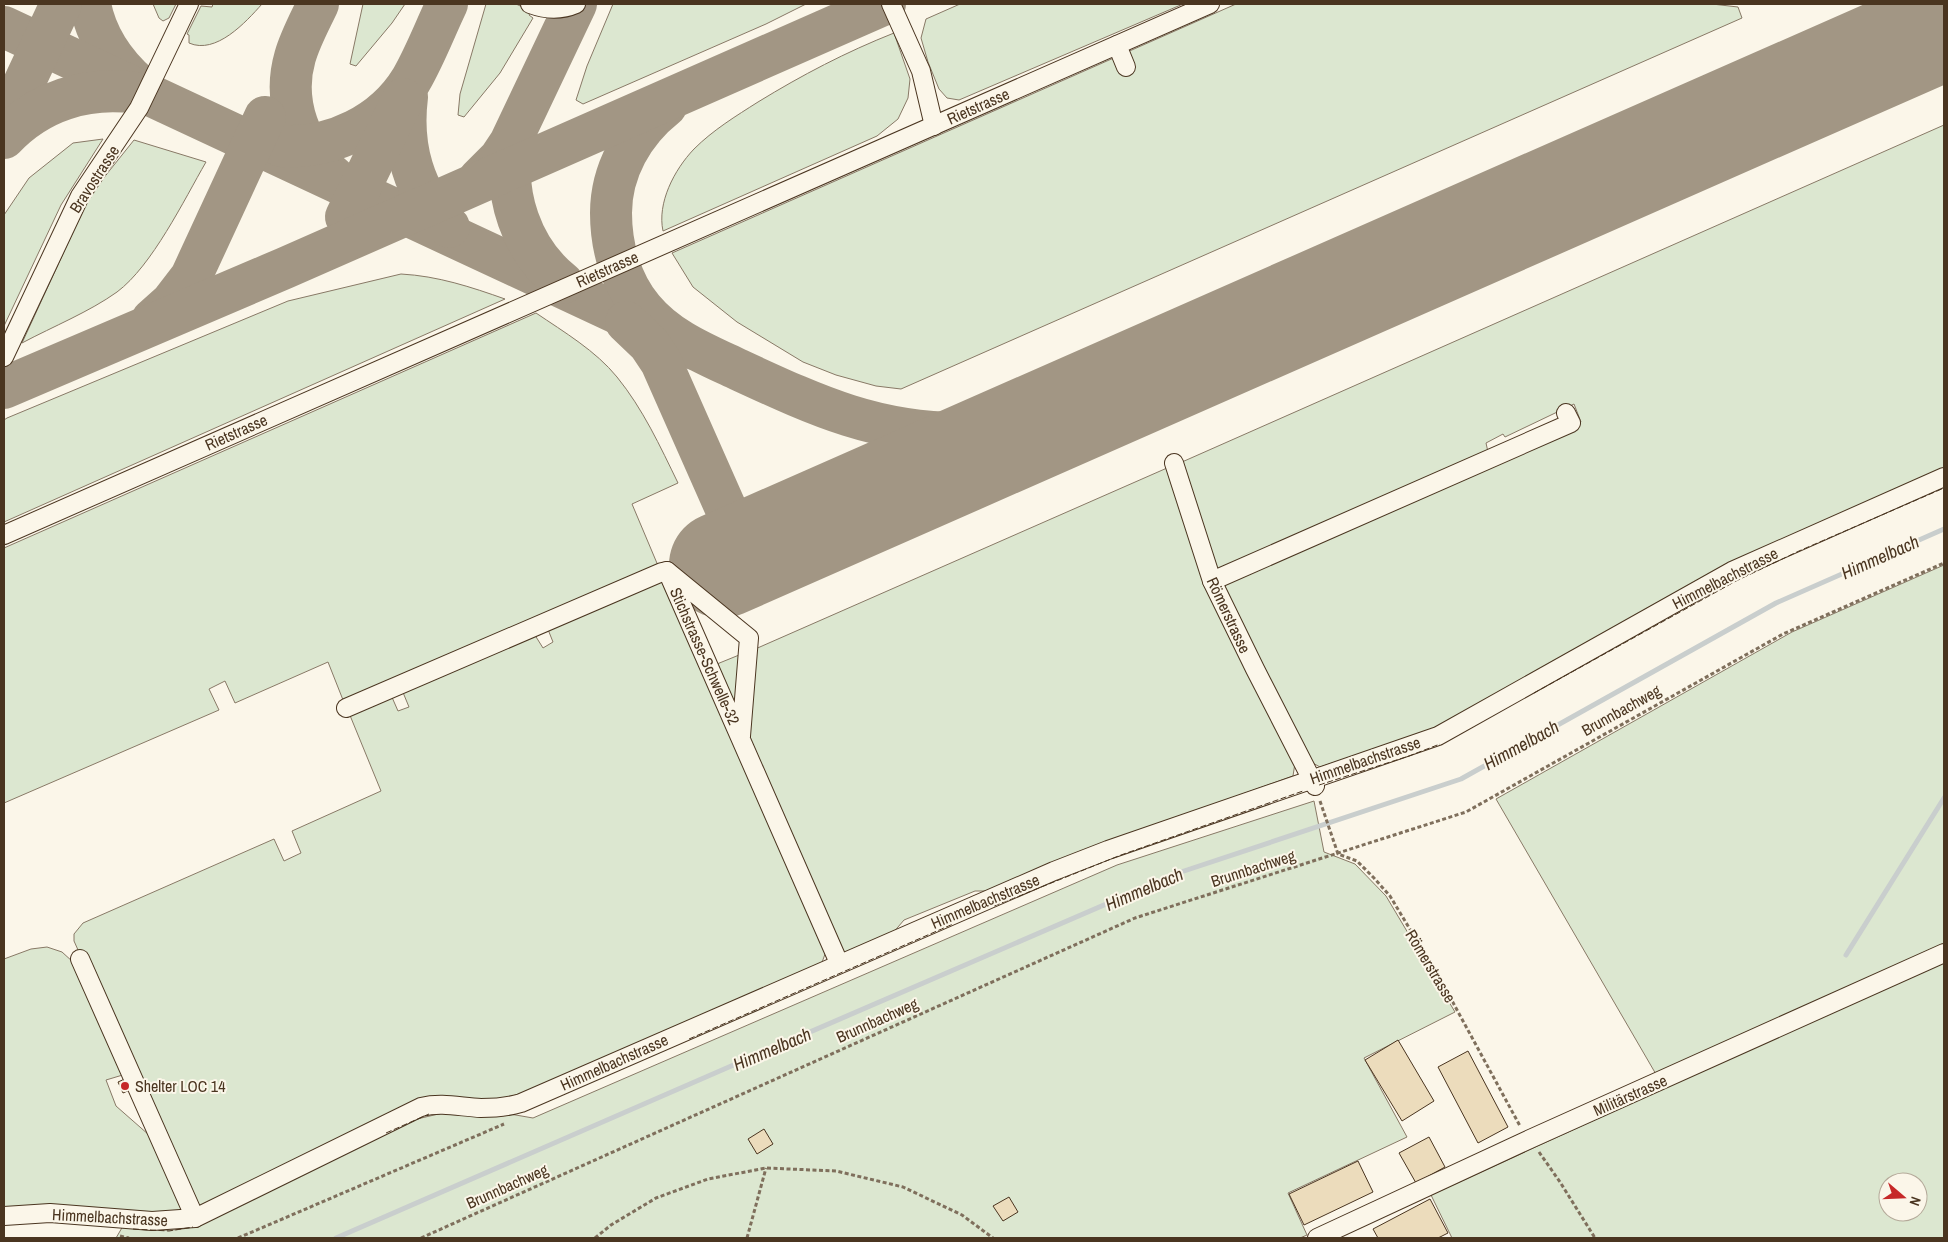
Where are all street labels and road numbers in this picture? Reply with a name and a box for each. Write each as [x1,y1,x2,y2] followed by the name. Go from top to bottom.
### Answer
[943,82,1013,130] street label: Rietstrasse
[64,141,124,217] street label: Bravostrasse
[572,245,642,293] street label: Rietstrasse
[201,408,271,456] street label: Rietstrasse
[1668,542,1782,614] street label: Himmelbachstrasse
[1202,573,1256,657] street label: Römerstrasse
[665,584,745,728] street label: Stichstrasse-Schwelle-32
[1577,679,1665,741] street label: Brunnbachweg
[1307,731,1423,789] street label: Himmelbachstrasse
[1208,844,1299,892] street label: Brunnbachweg
[927,868,1043,934] street label: Himmelbachstrasse
[1401,925,1461,1007] street label: Römerstrasse
[833,992,922,1048] street label: Brunnbachweg
[557,1028,671,1096] street label: Himmelbachstrasse
[1590,1069,1670,1121] street label: Militärstrasse
[463,1158,552,1214] street label: Brunnbachweg
[52,1203,168,1231] street label: Himmelbachstrasse

